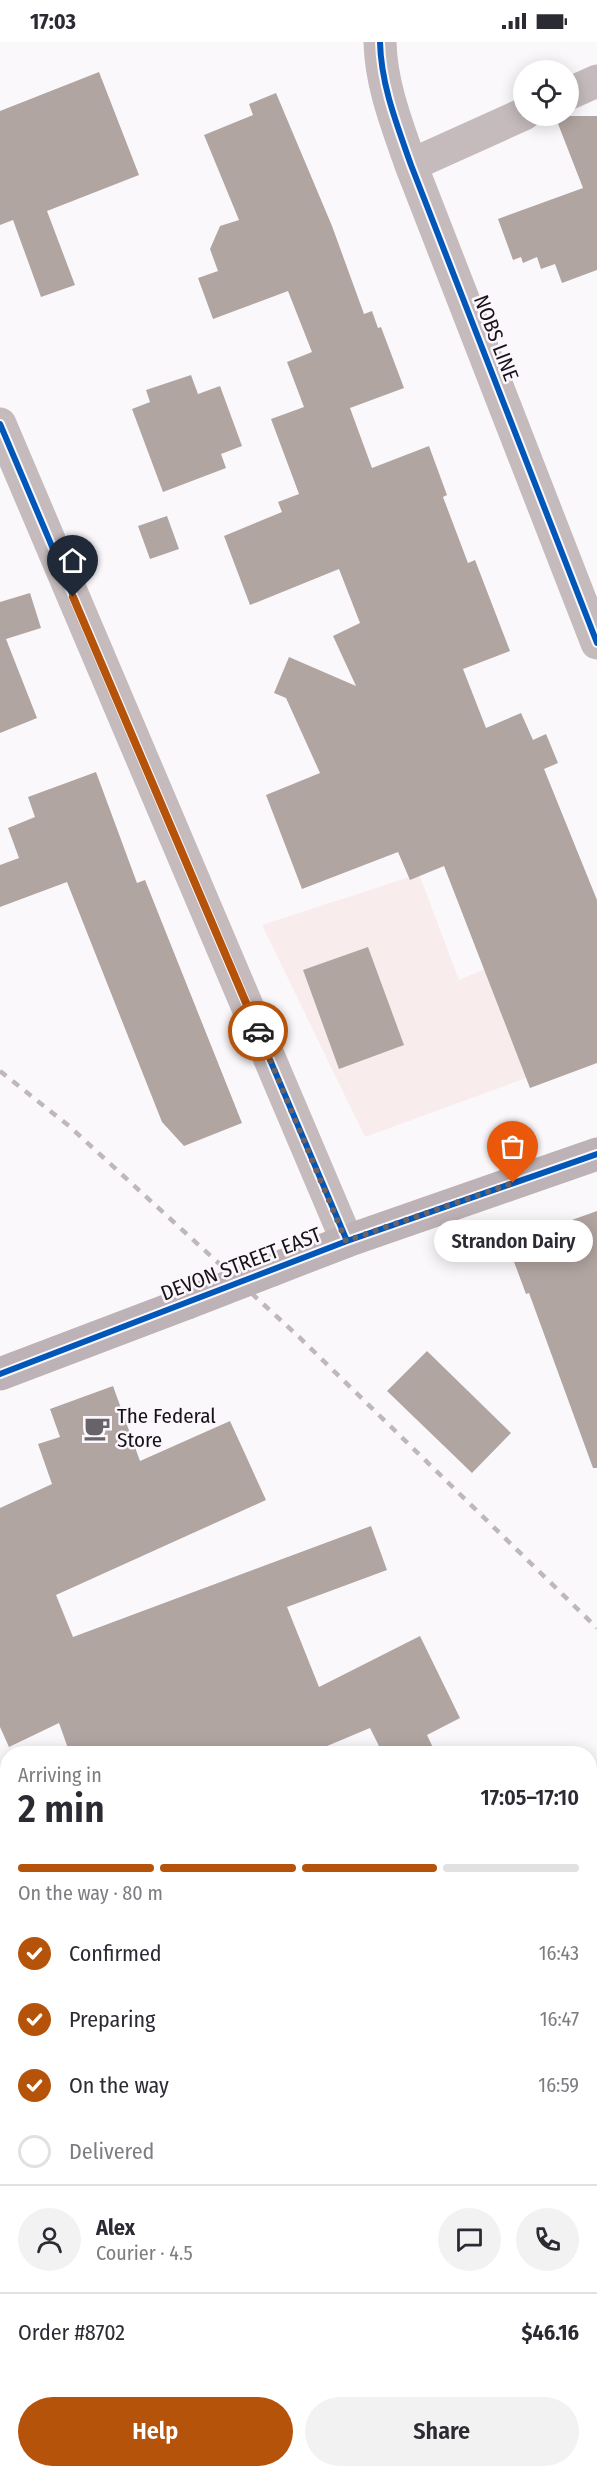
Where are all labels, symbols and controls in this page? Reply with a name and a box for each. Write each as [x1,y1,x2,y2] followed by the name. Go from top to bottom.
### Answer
[30,8,76,35] text: 17:03
[513,60,579,126] map controls
[513,60,579,126] button: locate
[468,291,524,385] street label: NOBS LINE
[47,535,98,597] pin
[56,544,89,577] icon: home
[228,1001,288,1061] courier
[242,1015,275,1048] icon: car
[487,1121,538,1183] pin
[496,1130,529,1163] icon: bag
[434,1219,592,1261] callout: Strandon Dairy
[157,1221,325,1307] street label: DEVON STREET EAST
[452,1229,575,1253] text: Strandon Dairy
[117,1403,216,1453] place label: The Federal Store
[82,1413,112,1443] cafe icon: The Federal Store
[18,1763,102,1787] text: Arriving in
[481,1784,579,1811] text: 17:05–17:10
[18,1786,105,1832] text: 2 min
[18,1881,163,1905] text: On the way · 80 m
[18,1937,51,1970] icon: check
[69,1940,162,1967] text: Confirmed
[539,1941,579,1965] text: 16:43
[18,2003,51,2036] icon: check
[69,2006,155,2033] text: Preparing
[540,2007,579,2031] text: 16:47
[18,2069,51,2102] icon: check
[69,2072,169,2099] text: On the way
[538,2073,579,2097] text: 16:59
[69,2138,154,2165] text: Delivered
[18,2208,81,2271] button: person
[438,2208,501,2271] button: chat
[516,2208,579,2271] button: phone
[96,2214,135,2241] text: Alex
[96,2241,193,2265] text: Courier · 4.5
[18,2319,125,2346] text: Order #8702
[522,2319,579,2346] text: $46.16
[18,2397,293,2466] button: Help
[305,2397,579,2466] button: Share

